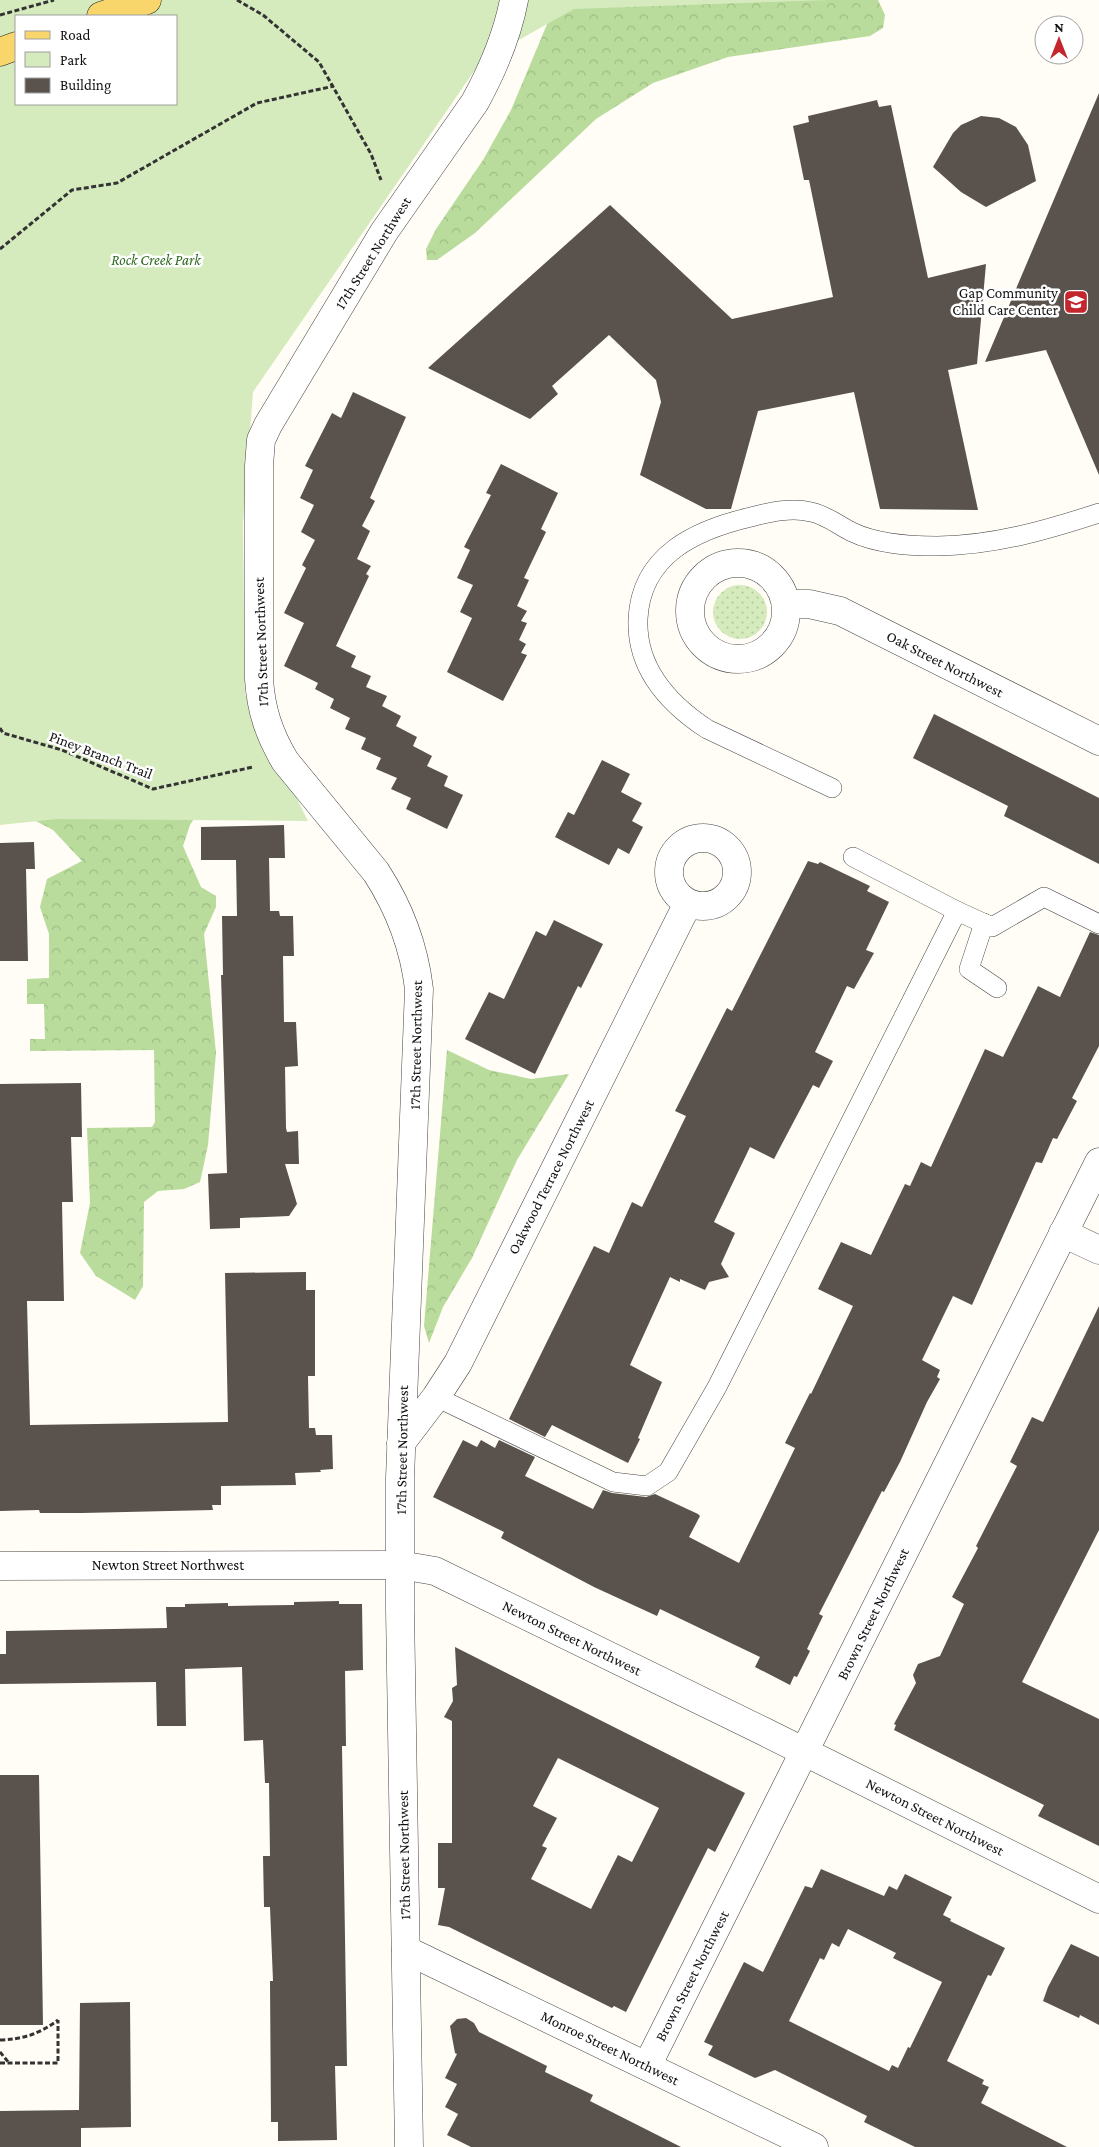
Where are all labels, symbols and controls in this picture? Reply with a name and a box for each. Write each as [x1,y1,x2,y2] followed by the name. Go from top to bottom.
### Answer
[15,15,178,105] legend
[1034,15,1084,65] north arrow
[1054,19,1064,35] text: N
[60,27,91,43] text: Road
[60,52,87,68] text: Park
[60,77,111,94] text: Building
[332,193,415,312] street label: 17th Street Northwest
[111,252,202,268] park label: Rock Creek Park
[952,285,1059,318] place label: Gap Community Child Care Center
[1063,289,1089,315] school or university icon: Gap Community Child Care Center
[251,576,271,707] street label: 17th Street Northwest
[884,628,1007,701] street label: Oak Street Northwest
[47,728,155,783] street label: Piney Branch Trail
[407,979,425,1110] street label: 17th Street Northwest
[505,1096,597,1257] street label: Oakwood Terrace Northwest
[393,1384,411,1515] street label: 17th Street Northwest
[834,1545,912,1682] street label: Brown Street Northwest
[92,1557,245,1573] street label: Newton Street Northwest
[500,1597,645,1679] street label: Newton Street Northwest
[863,1775,1007,1859] street label: Newton Street Northwest
[395,1789,413,1920] street label: 17th Street Northwest
[652,1907,732,2044] street label: Brown Street Northwest
[538,2008,683,2089] street label: Monroe Street Northwest

